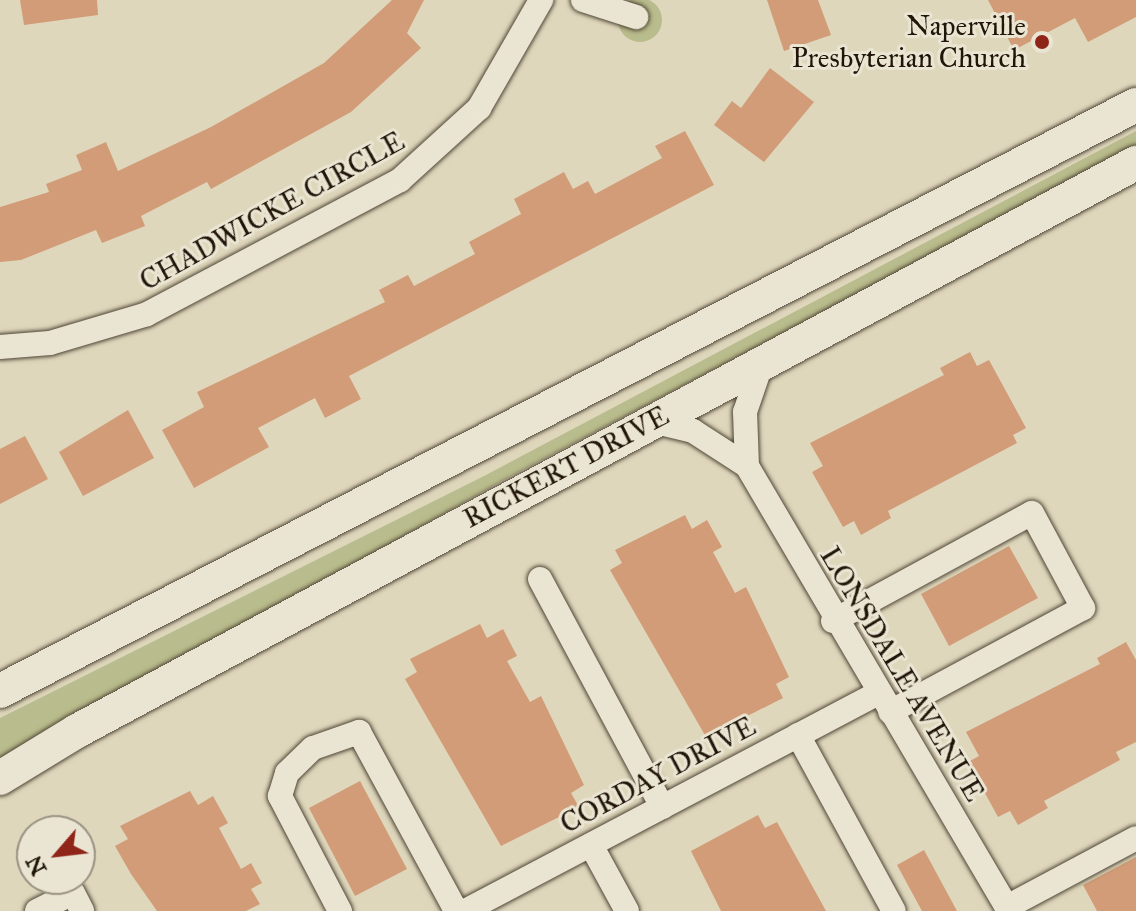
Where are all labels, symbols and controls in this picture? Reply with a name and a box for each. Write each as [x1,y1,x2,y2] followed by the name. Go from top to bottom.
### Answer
[792,9,1026,75] place label: Naperville Presbyterian Church
[1033,33,1051,51] marker: Naperville Presbyterian Church
[134,124,410,298] street label: CHADWICKE CIRCLE
[458,399,674,535] street label: RICKERT DRIVE
[813,541,991,807] street label: LONSDALE AVENUE
[555,709,761,841] street label: CORDAY DRIVE
[16,815,96,895] north arrow
[20,851,52,880] text: N

